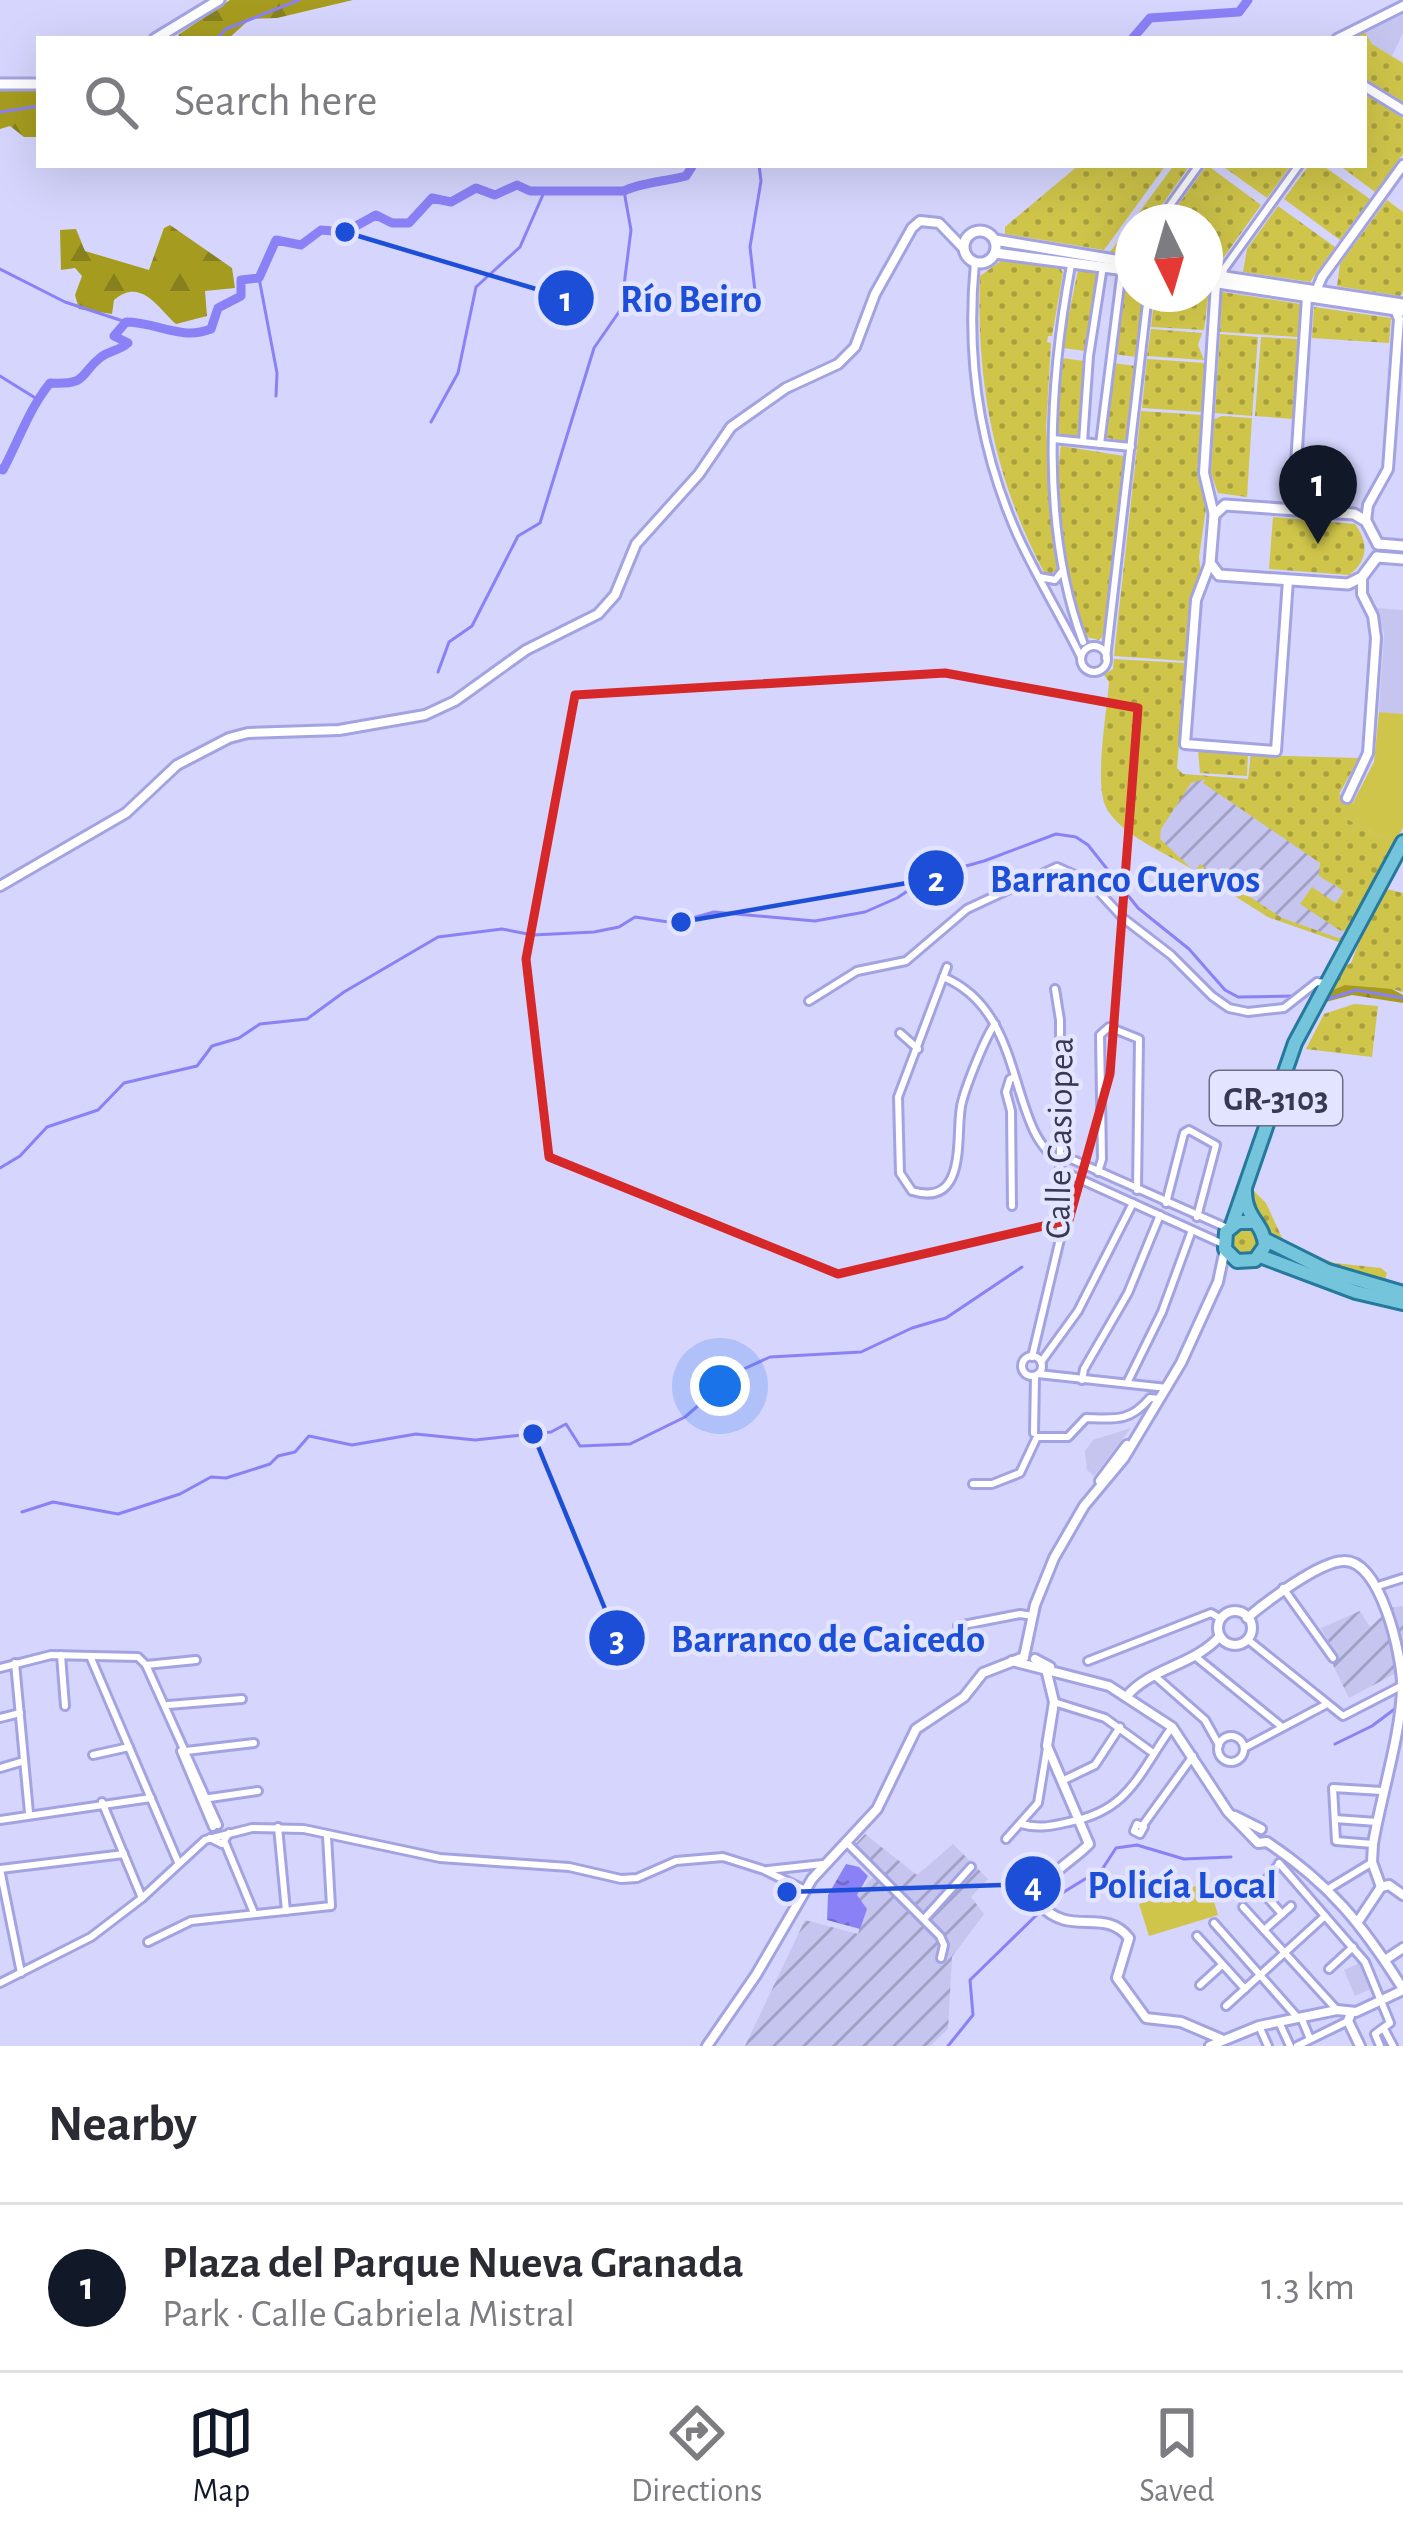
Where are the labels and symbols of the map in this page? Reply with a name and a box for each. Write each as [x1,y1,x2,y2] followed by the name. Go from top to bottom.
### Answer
[1115,204,1223,312] north arrow
[536,261,786,336] callout: Río Beiro
[620,281,762,320] text: Río Beiro
[560,282,572,318] text: 1
[1279,445,1357,544] pin: 1
[906,841,1285,916] callout: Barranco Cuervos
[990,861,1260,900] text: Barranco Cuervos
[928,862,945,898] text: 2
[1040,1037,1080,1239] street label: Calle Casiopea
[1210,1071,1342,1125] road number: GR-3103
[690,1356,750,1416] your location
[587,1601,1009,1676] callout: Barranco de Caicedo
[671,1621,985,1660] text: Barranco de Caicedo
[609,1622,625,1658] text: 3
[1003,1847,1301,1922] callout: Policía Local
[1087,1867,1277,1906] text: Policía Local
[1024,1868,1042,1904] text: 4

